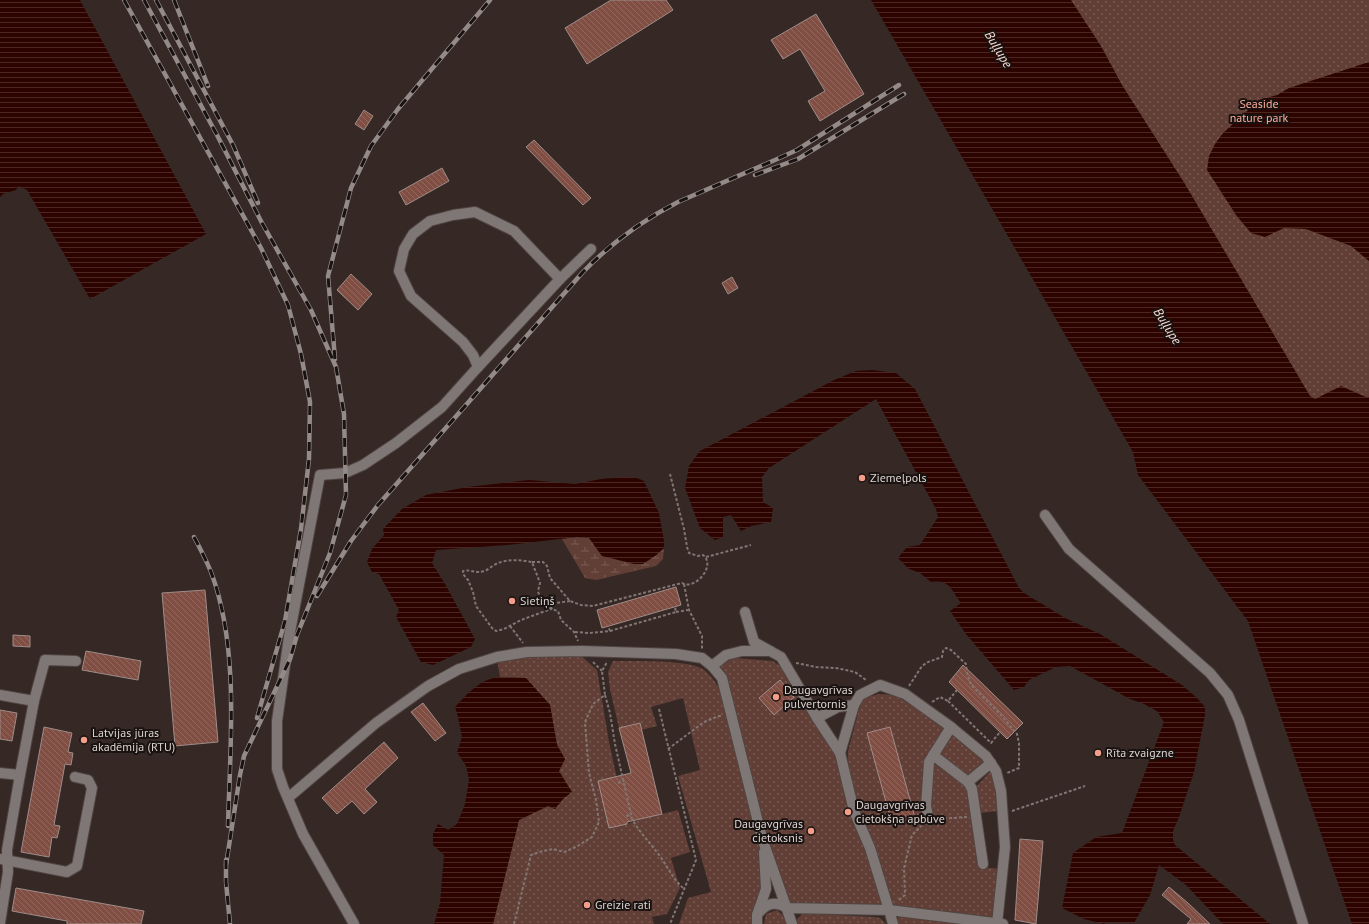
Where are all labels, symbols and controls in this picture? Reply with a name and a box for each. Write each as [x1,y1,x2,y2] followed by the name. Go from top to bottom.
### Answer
[981,28,1016,71] water label: Buļļupe
[1230,96,1289,125] park label: Seaside nature park
[1150,305,1185,348] water label: Buļļupe
[870,470,927,485] place label: Ziemeļpols
[857,473,867,483] marker: Ziemeļpols
[520,593,555,609] place label: Sietiņš
[507,596,517,606] marker: Sietiņš
[784,682,853,711] place label: Daugavgrīvas pulvertornis
[771,692,781,702] marker: Daugavgrīvas pulvertornis
[92,725,175,754] place label: Latvijas jūras akadēmija (RTU)
[79,735,89,745] marker: Latvijas jūras akadēmija (RTU)
[1106,745,1174,760] place label: Rīta zvaigzne
[1093,748,1103,758] marker: Rīta zvaigzne
[856,797,945,827] place label: Daugavgrīvas cietokšņa apbūve
[843,807,853,817] marker: Daugavgrīvas cietokšņa apbūve
[734,816,803,845] place label: Daugavgrīvas cietoksnis
[806,826,816,836] marker: Daugavgrīvas cietoksnis
[595,897,651,912] place label: Greizie rati
[582,900,592,910] marker: Greizie rati

